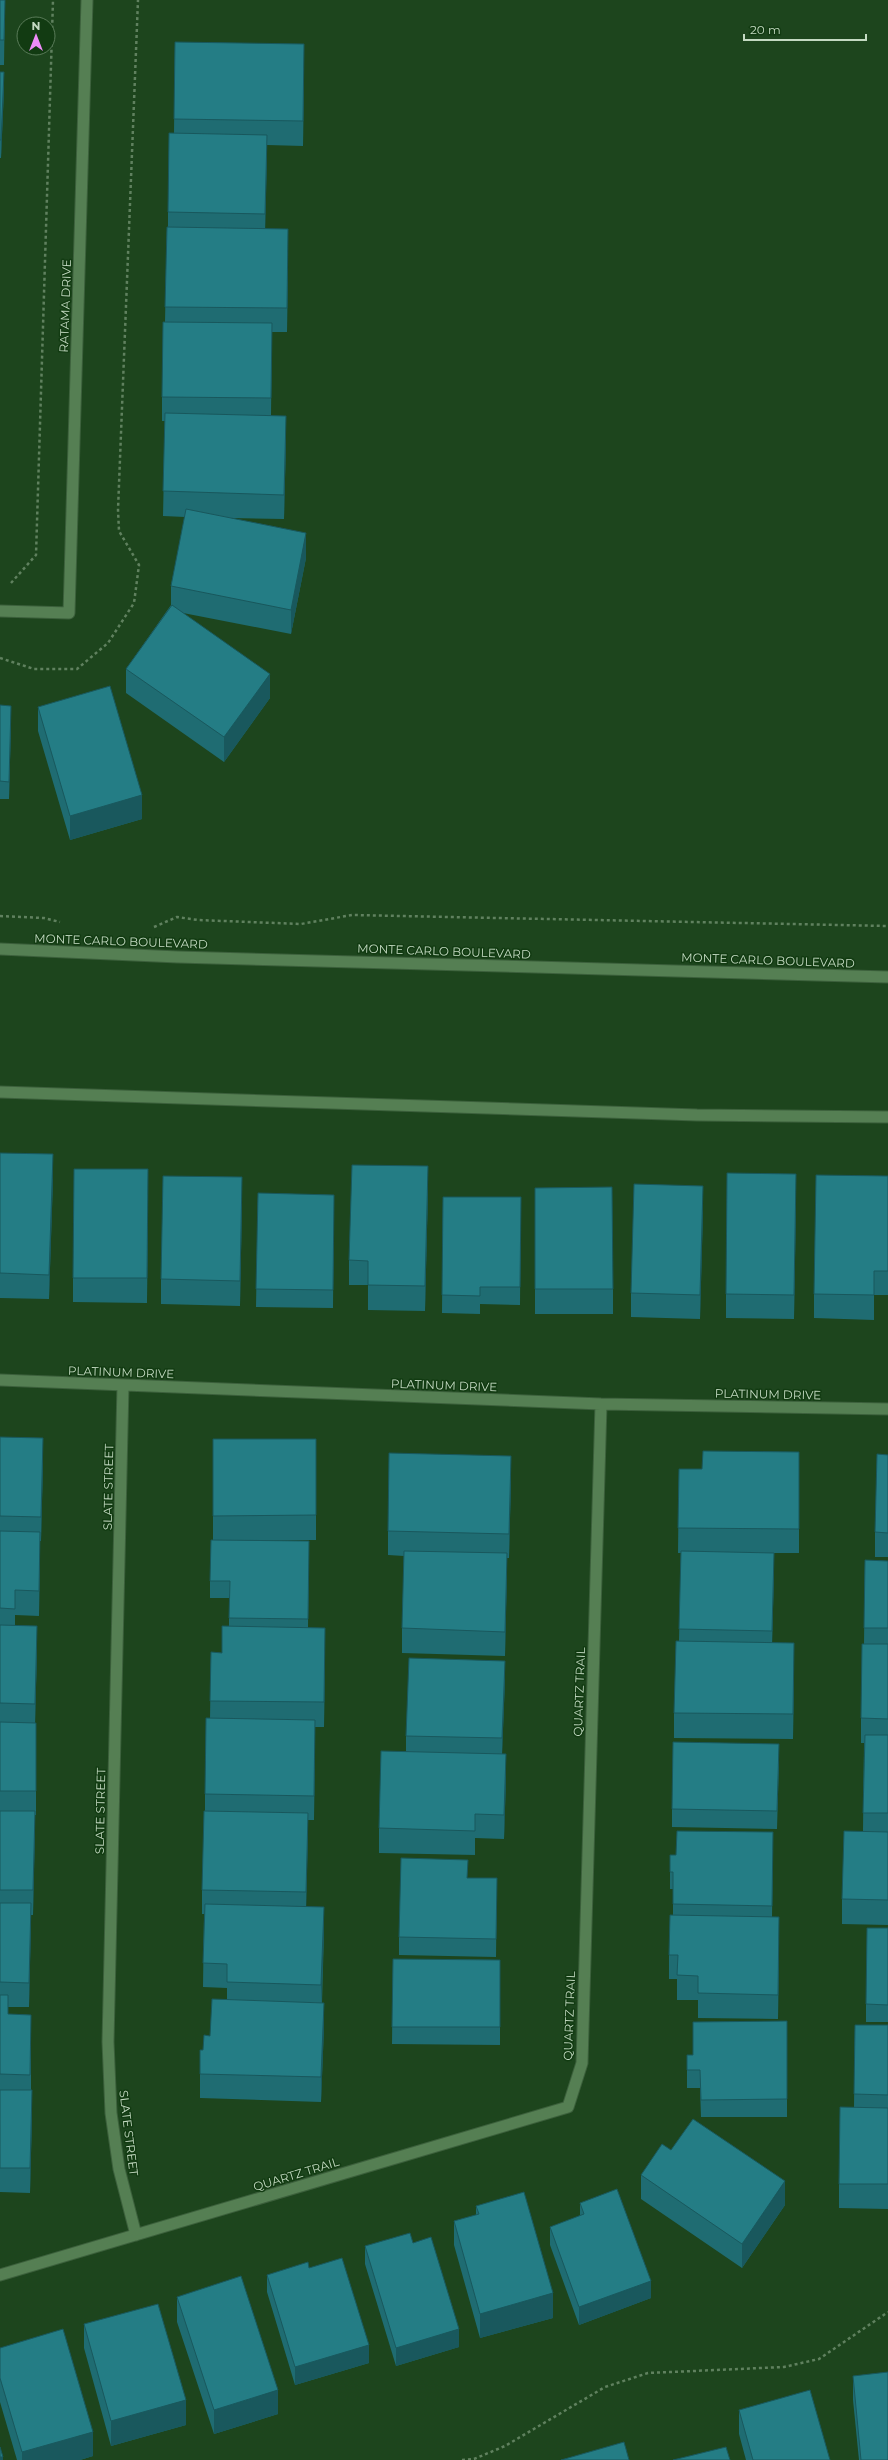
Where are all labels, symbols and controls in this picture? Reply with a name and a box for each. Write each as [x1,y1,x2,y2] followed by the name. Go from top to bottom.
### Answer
[16,16,56,56] north arrow
[744,16,866,42] scale bar
[32,19,40,33] text: N
[750,22,781,37] text: 20 m
[56,259,74,353] street label: RATAMA DRIVE
[34,930,208,952] street label: MONTE CARLO BOULEVARD
[357,940,531,962] street label: MONTE CARLO BOULEVARD
[681,949,855,971] street label: MONTE CARLO BOULEVARD
[68,1363,174,1381] street label: PLATINUM DRIVE
[391,1376,497,1394] street label: PLATINUM DRIVE
[715,1386,821,1402] street label: PLATINUM DRIVE
[100,1444,116,1530] street label: SLATE STREET
[570,1647,588,1737] street label: QUARTZ TRAIL
[92,1768,108,1854] street label: SLATE STREET
[560,1971,578,2061] street label: QUARTZ TRAIL
[116,2089,142,2177] street label: SLATE STREET
[251,2154,341,2194] street label: QUARTZ TRAIL

